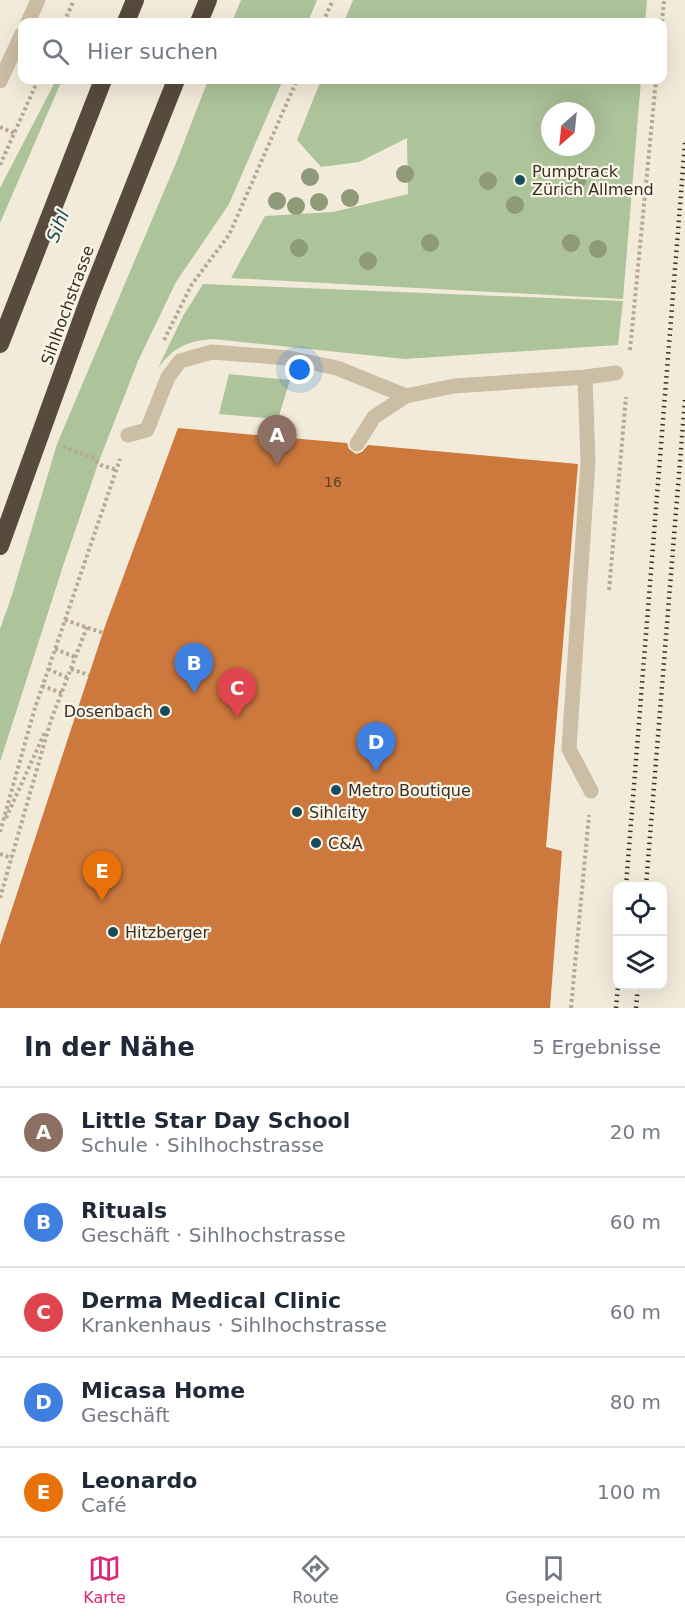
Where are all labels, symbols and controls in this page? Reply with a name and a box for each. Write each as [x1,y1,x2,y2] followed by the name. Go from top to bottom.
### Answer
[18,18,667,84] search box
[39,35,72,68] icon: search
[87,39,218,64] text: Hier suchen
[541,102,595,156] north arrow
[532,162,654,199] place label: Pumptrack Zürich Allmend
[513,173,527,187] marker: Pumptrack Zürich Allmend
[42,207,73,245] water label: Sihl
[37,243,98,367] street label: Sihlhochstrasse
[285,355,314,384] your location
[258,416,296,465] pin: A
[324,474,342,490] house number: 16
[174,644,214,693] pin: B
[218,668,256,718] pin: C
[64,702,153,721] place label: Dosenbach
[158,704,172,718] marker: Dosenbach
[356,722,395,772] pin: D
[348,781,471,800] place label: Metro Boutique
[329,783,343,797] marker: Metro Boutique
[309,803,367,822] place label: Sihlcity
[290,805,304,819] marker: Sihlcity
[328,834,363,853] place label: C&A
[309,836,323,850] marker: C&A
[82,852,122,901] pin: E
[613,882,667,990] map controls
[613,882,667,936] button: locate
[125,923,209,942] place label: Hitzberger
[106,925,120,939] marker: Hitzberger
[613,936,667,990] button: layers
[24,1032,195,1062] text: In der Nähe
[532,1035,661,1059] text: 5 Ergebnisse
[81,1108,350,1133] text: Little Star Day School
[36,1120,51,1144] text: A
[610,1120,661,1144] text: 20 m
[81,1133,324,1157] text: Schule · Sihlhochstrasse
[81,1198,167,1223] text: Rituals
[36,1210,51,1234] text: B
[610,1210,661,1234] text: 60 m
[81,1223,346,1247] text: Geschäft · Sihlhochstrasse
[81,1288,341,1313] text: Derma Medical Clinic
[36,1300,51,1324] text: C
[610,1300,661,1324] text: 60 m
[81,1313,387,1337] text: Krankenhaus · Sihlhochstrasse
[81,1378,245,1403] text: Micasa Home
[35,1390,52,1414] text: D
[610,1390,661,1414] text: 80 m
[81,1403,170,1427] text: Geschäft
[81,1468,197,1493] text: Leonardo
[37,1480,50,1504] text: E
[597,1480,661,1504] text: 100 m
[81,1493,127,1517] text: Café
[83,1552,126,1607] tab: Karte
[292,1552,339,1607] tab: Route
[505,1552,602,1607] tab: Gespeichert

